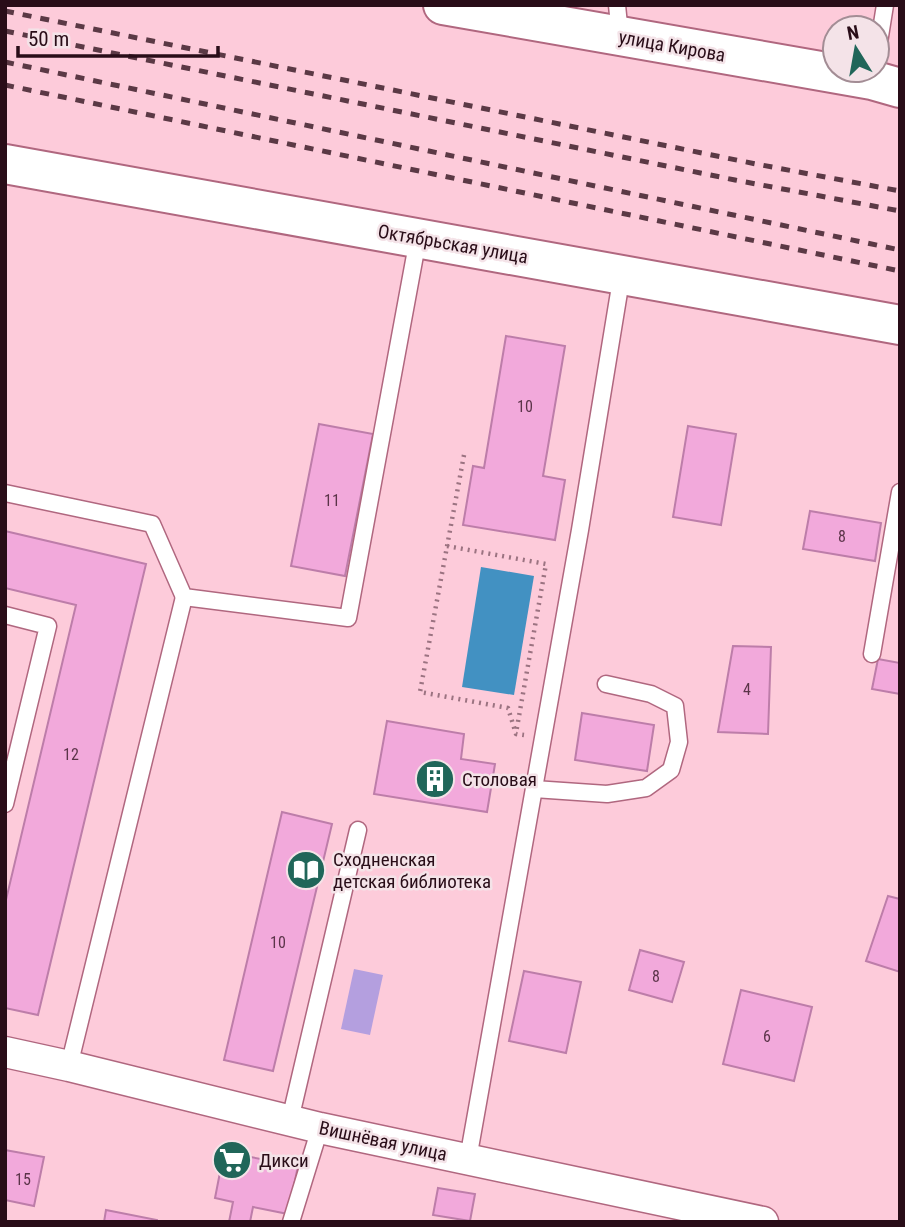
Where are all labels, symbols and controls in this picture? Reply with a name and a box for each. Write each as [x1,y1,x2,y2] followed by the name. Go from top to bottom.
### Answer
[18,14,217,58] scale bar
[821,14,891,84] north arrow
[845,20,861,45] text: N
[617,25,727,67] street label: улица Кирова
[28,27,69,51] text: 50 m
[376,219,530,269] street label: Октябрьская улица
[517,397,533,416] house number: 10
[324,491,340,510] house number: 11
[838,527,846,546] house number: 8
[743,680,751,699] house number: 4
[63,745,79,764] house number: 12
[414,758,456,800] building icon: Столовая
[462,768,537,791] place label: Столовая
[333,848,491,893] place label: Сходненская детская библиотека
[285,849,327,891] library icon: Сходненская детская библиотека
[270,933,286,952] house number: 10
[652,967,660,986] house number: 8
[763,1027,771,1046] house number: 6
[317,1116,449,1166] street label: Вишнёвая улица
[211,1139,253,1181] supermarket icon: Дикси
[259,1149,309,1172] place label: Дикси
[15,1170,31,1189] house number: 15

